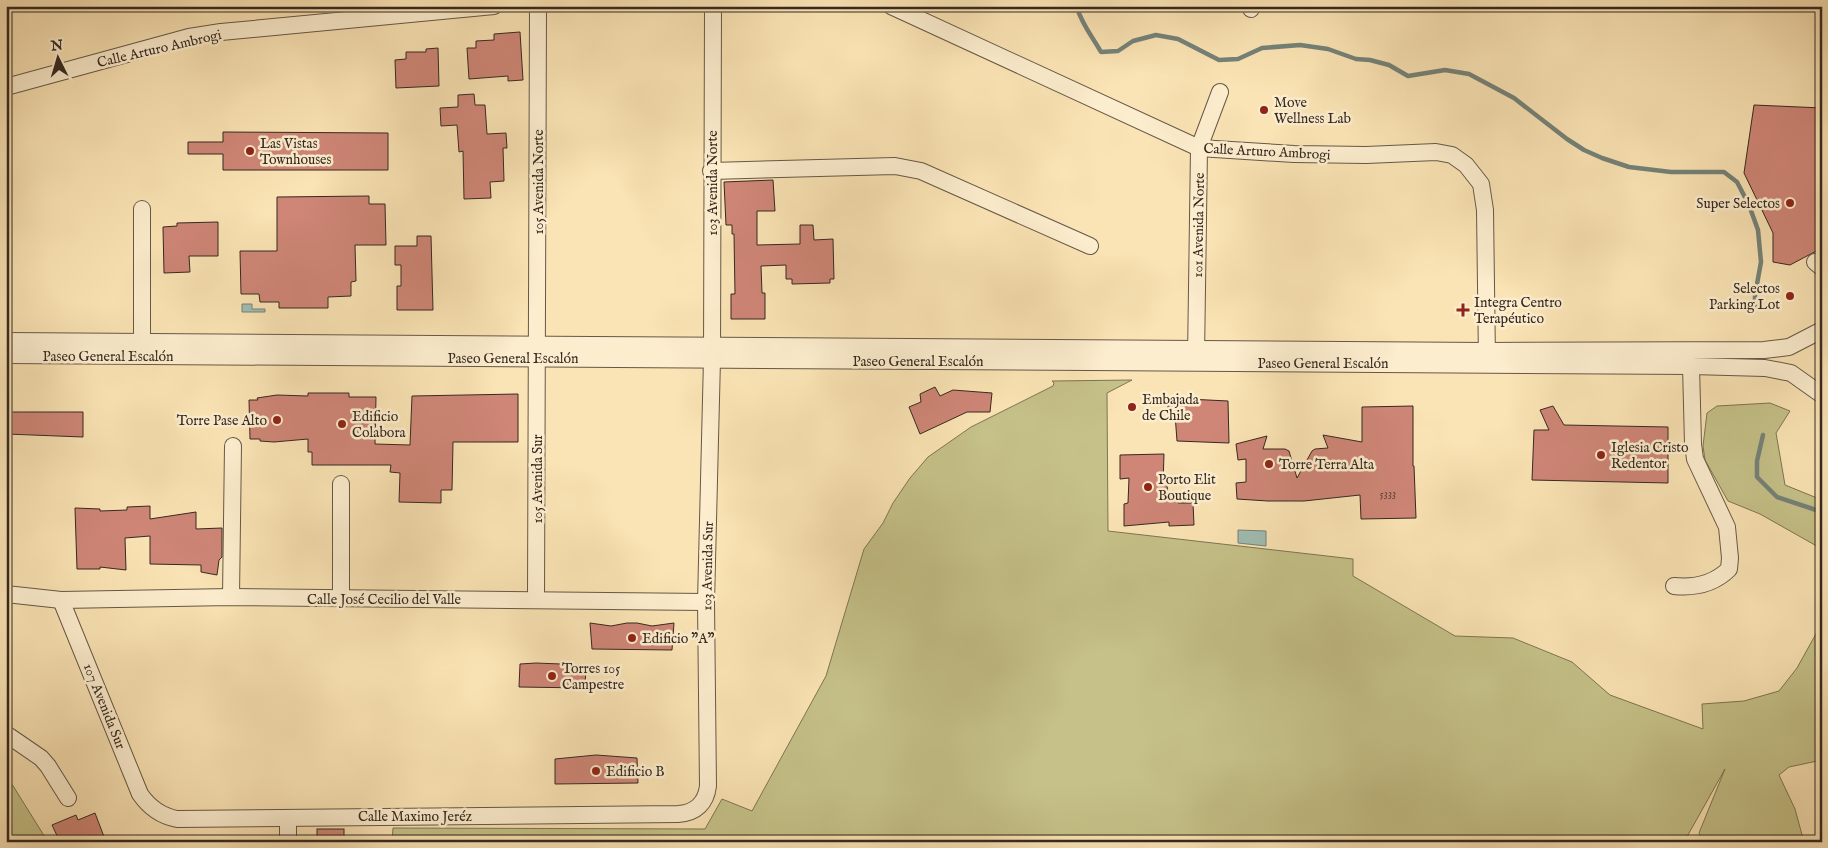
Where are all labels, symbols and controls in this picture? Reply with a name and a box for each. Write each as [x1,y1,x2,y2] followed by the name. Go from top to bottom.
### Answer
[95,26,223,72] street label: Calle Arturo Ambrogi
[32,32,82,82] north arrow
[49,37,64,56] text: N
[1274,94,1351,128] place label: Move Wellness Lab
[1258,104,1270,116] marker: Move Wellness Lab
[530,129,548,235] street label: 105 Avenida Norte
[704,130,722,236] street label: 103 Avenida Norte
[260,135,331,169] place label: Las Vistas Townhouses
[1203,140,1331,164] street label: Calle Arturo Ambrogi
[244,145,256,157] marker: Las Vistas Townhouses
[1189,172,1209,278] street label: 101 Avenida Norte
[1696,195,1780,213] place label: Super Selectos
[1784,197,1796,209] marker: Super Selectos
[1709,280,1780,314] place label: Selectos Parking Lot
[1784,290,1796,302] marker: Selectos Parking Lot
[1474,294,1562,328] place label: Integra Centro Terapéutico
[1456,303,1470,317] marker: Integra Centro Terapéutico
[43,348,174,366] street label: Paseo General Escalón
[448,350,579,368] street label: Paseo General Escalón
[853,353,984,371] street label: Paseo General Escalón
[1258,355,1389,373] street label: Paseo General Escalón
[1142,391,1200,425] place label: Embajada de Chile
[1126,401,1138,413] marker: Embajada de Chile
[352,408,407,442] place label: Edificio Colabora
[177,412,267,430] place label: Torre Pase Alto
[271,414,283,426] marker: Torre Pase Alto
[336,418,348,430] marker: Edificio Colabora
[529,434,547,524] street label: 105 Avenida Sur
[1611,439,1689,473] place label: Iglesia Cristo Redentor
[1595,449,1607,461] marker: Iglesia Cristo Redentor
[1279,456,1375,474] place label: Torre Terra Alta
[1263,458,1275,470] marker: Torre Terra Alta
[1158,471,1216,505] place label: Porto Elit Boutique
[1142,481,1154,493] marker: Porto Elit Boutique
[1380,487,1396,501] house number: 5333
[698,521,718,611] street label: 103 Avenida Sur
[307,591,461,609] street label: Calle José Cecilio del Valle
[642,630,714,648] place label: Edificio "A"
[626,632,638,644] marker: Edificio "A"
[562,660,625,694] place label: Torres 105 Campestre
[79,661,129,752] street label: 107 Avenida Sur
[546,670,558,682] marker: Torres 105 Campestre
[606,763,665,781] place label: Edificio B
[590,765,602,777] marker: Edificio B
[358,808,473,826] street label: Calle Maximo Jeréz

